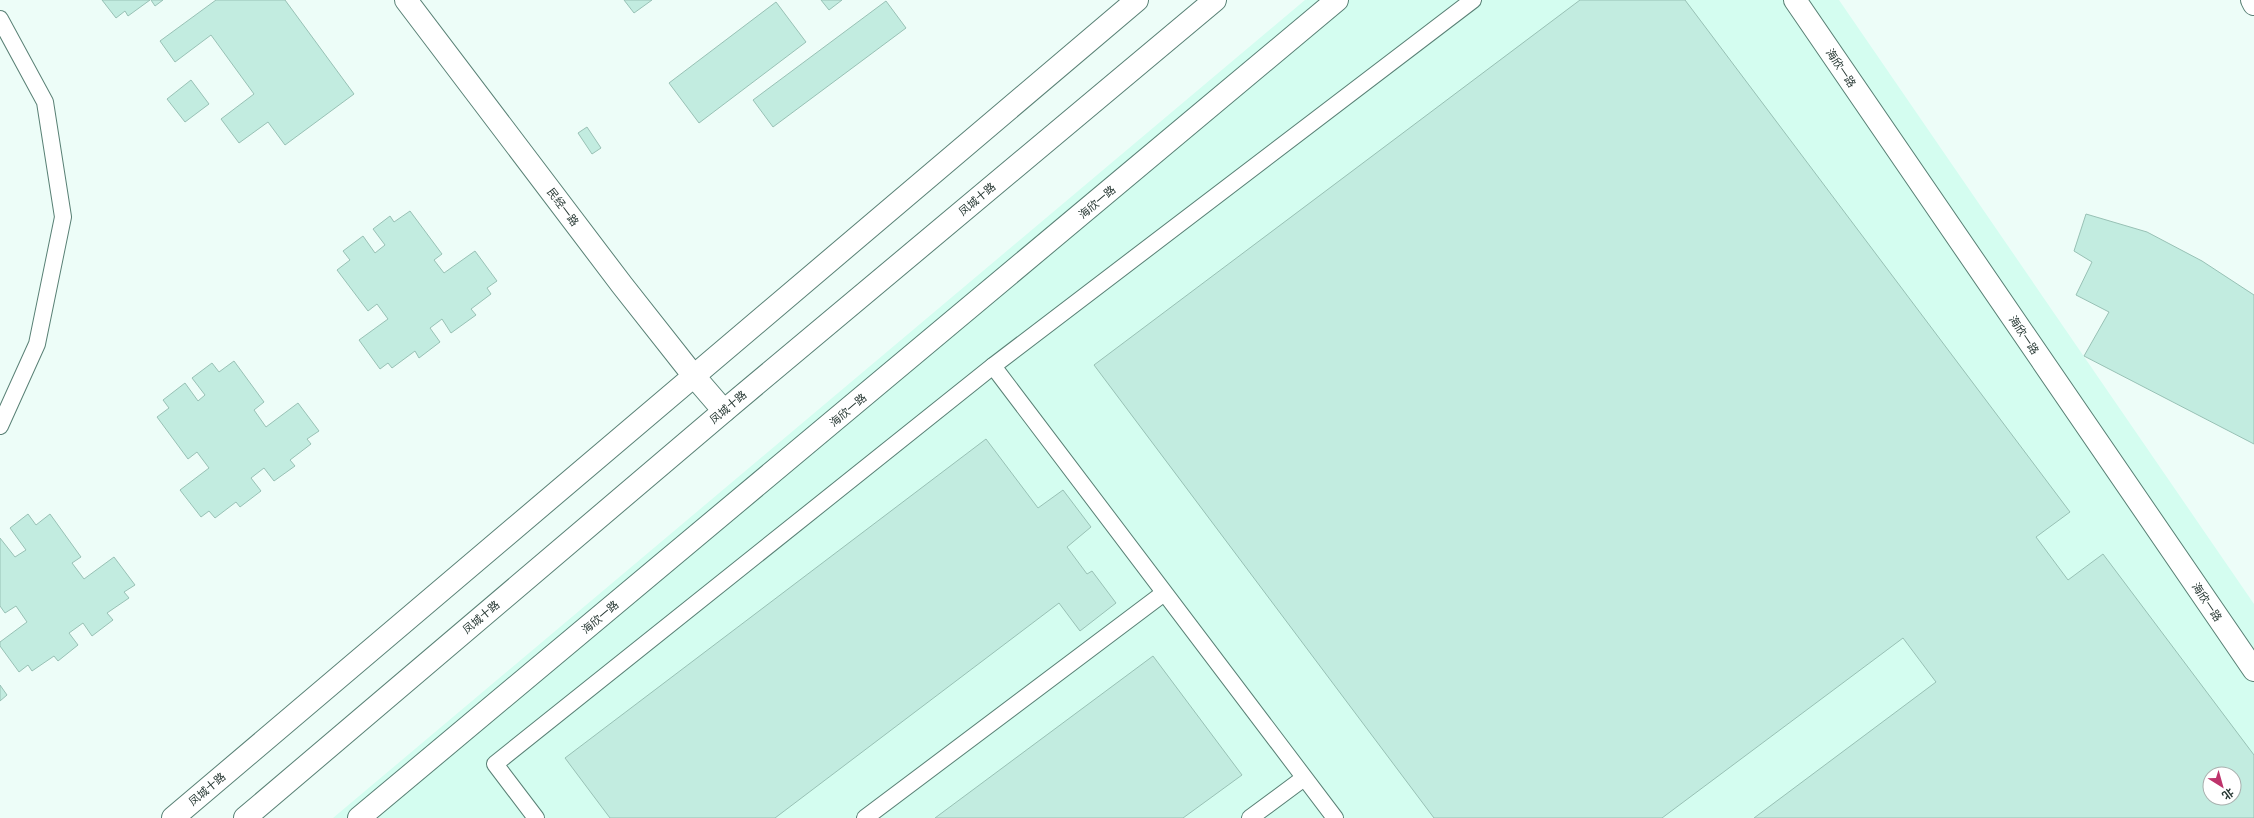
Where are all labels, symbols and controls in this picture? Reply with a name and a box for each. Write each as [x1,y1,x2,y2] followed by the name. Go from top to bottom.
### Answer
[1823,46,1859,90] street label: 海欣一路
[956,179,998,219] street label: 凤城十路
[1076,182,1118,222] street label: 海欣一路
[544,185,582,229] street label: 民经一路
[2006,313,2042,357] street label: 海欣一路
[707,387,749,427] street label: 凤城十路
[827,390,869,430] street label: 海欣一路
[2189,580,2225,624] street label: 海欣一路
[460,597,502,637] street label: 凤城十路
[579,597,621,637] street label: 海欣一路
[2202,766,2242,806] north arrow
[186,769,228,809] street label: 凤城十路
[2219,785,2237,803] text: 北

